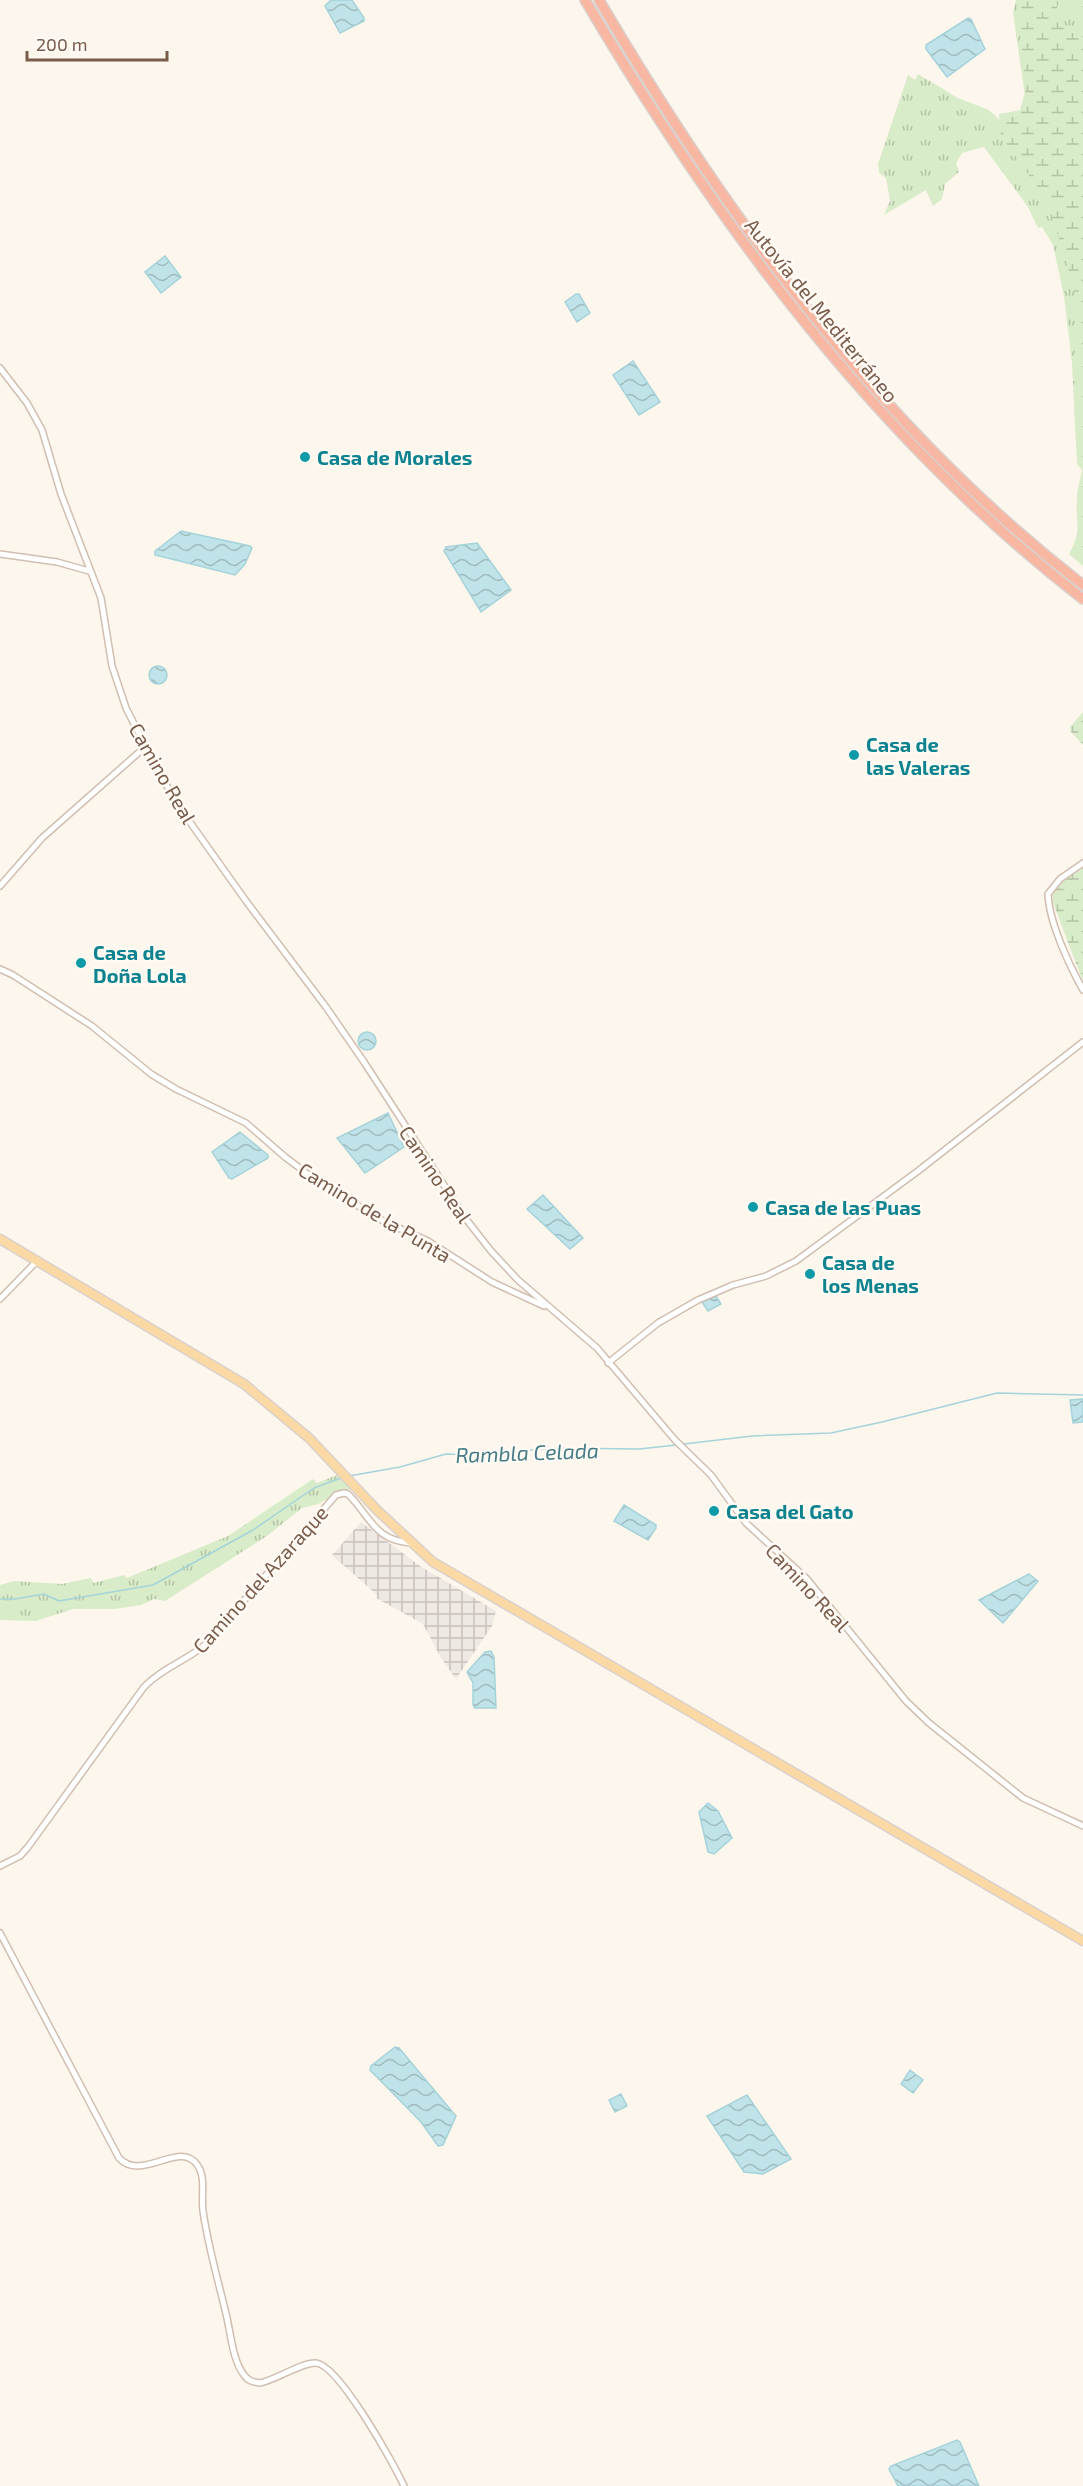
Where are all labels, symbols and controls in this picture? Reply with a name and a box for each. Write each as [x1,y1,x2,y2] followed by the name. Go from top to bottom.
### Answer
[27,24,166,62] scale bar
[36,33,88,55] text: 200 m
[740,213,904,407] street label: Autovía del Mediterráneo
[317,445,472,469] place label: Casa de Morales
[298,450,312,464] marker: Casa de Morales
[125,718,201,828] street label: Camino Real
[866,732,970,779] place label: Casa de las Valeras
[847,748,861,762] marker: Casa de las Valeras
[93,940,187,987] place label: Casa de Doña Lola
[74,956,88,970] marker: Casa de Doña Lola
[395,1121,477,1227] street label: Camino Real
[294,1157,456,1267] street label: Camino de la Punta
[765,1195,921,1219] place label: Casa de las Puas
[746,1200,760,1214] marker: Casa de las Puas
[822,1250,919,1297] place label: Casa de los Menas
[803,1267,817,1281] marker: Casa de los Menas
[455,1437,599,1467] water label: Rambla Celada
[726,1499,854,1523] place label: Casa del Gato
[187,1500,333,1658] street label: Camino del Azaraque
[707,1504,721,1518] marker: Casa del Gato
[761,1538,855,1636] street label: Camino Real

